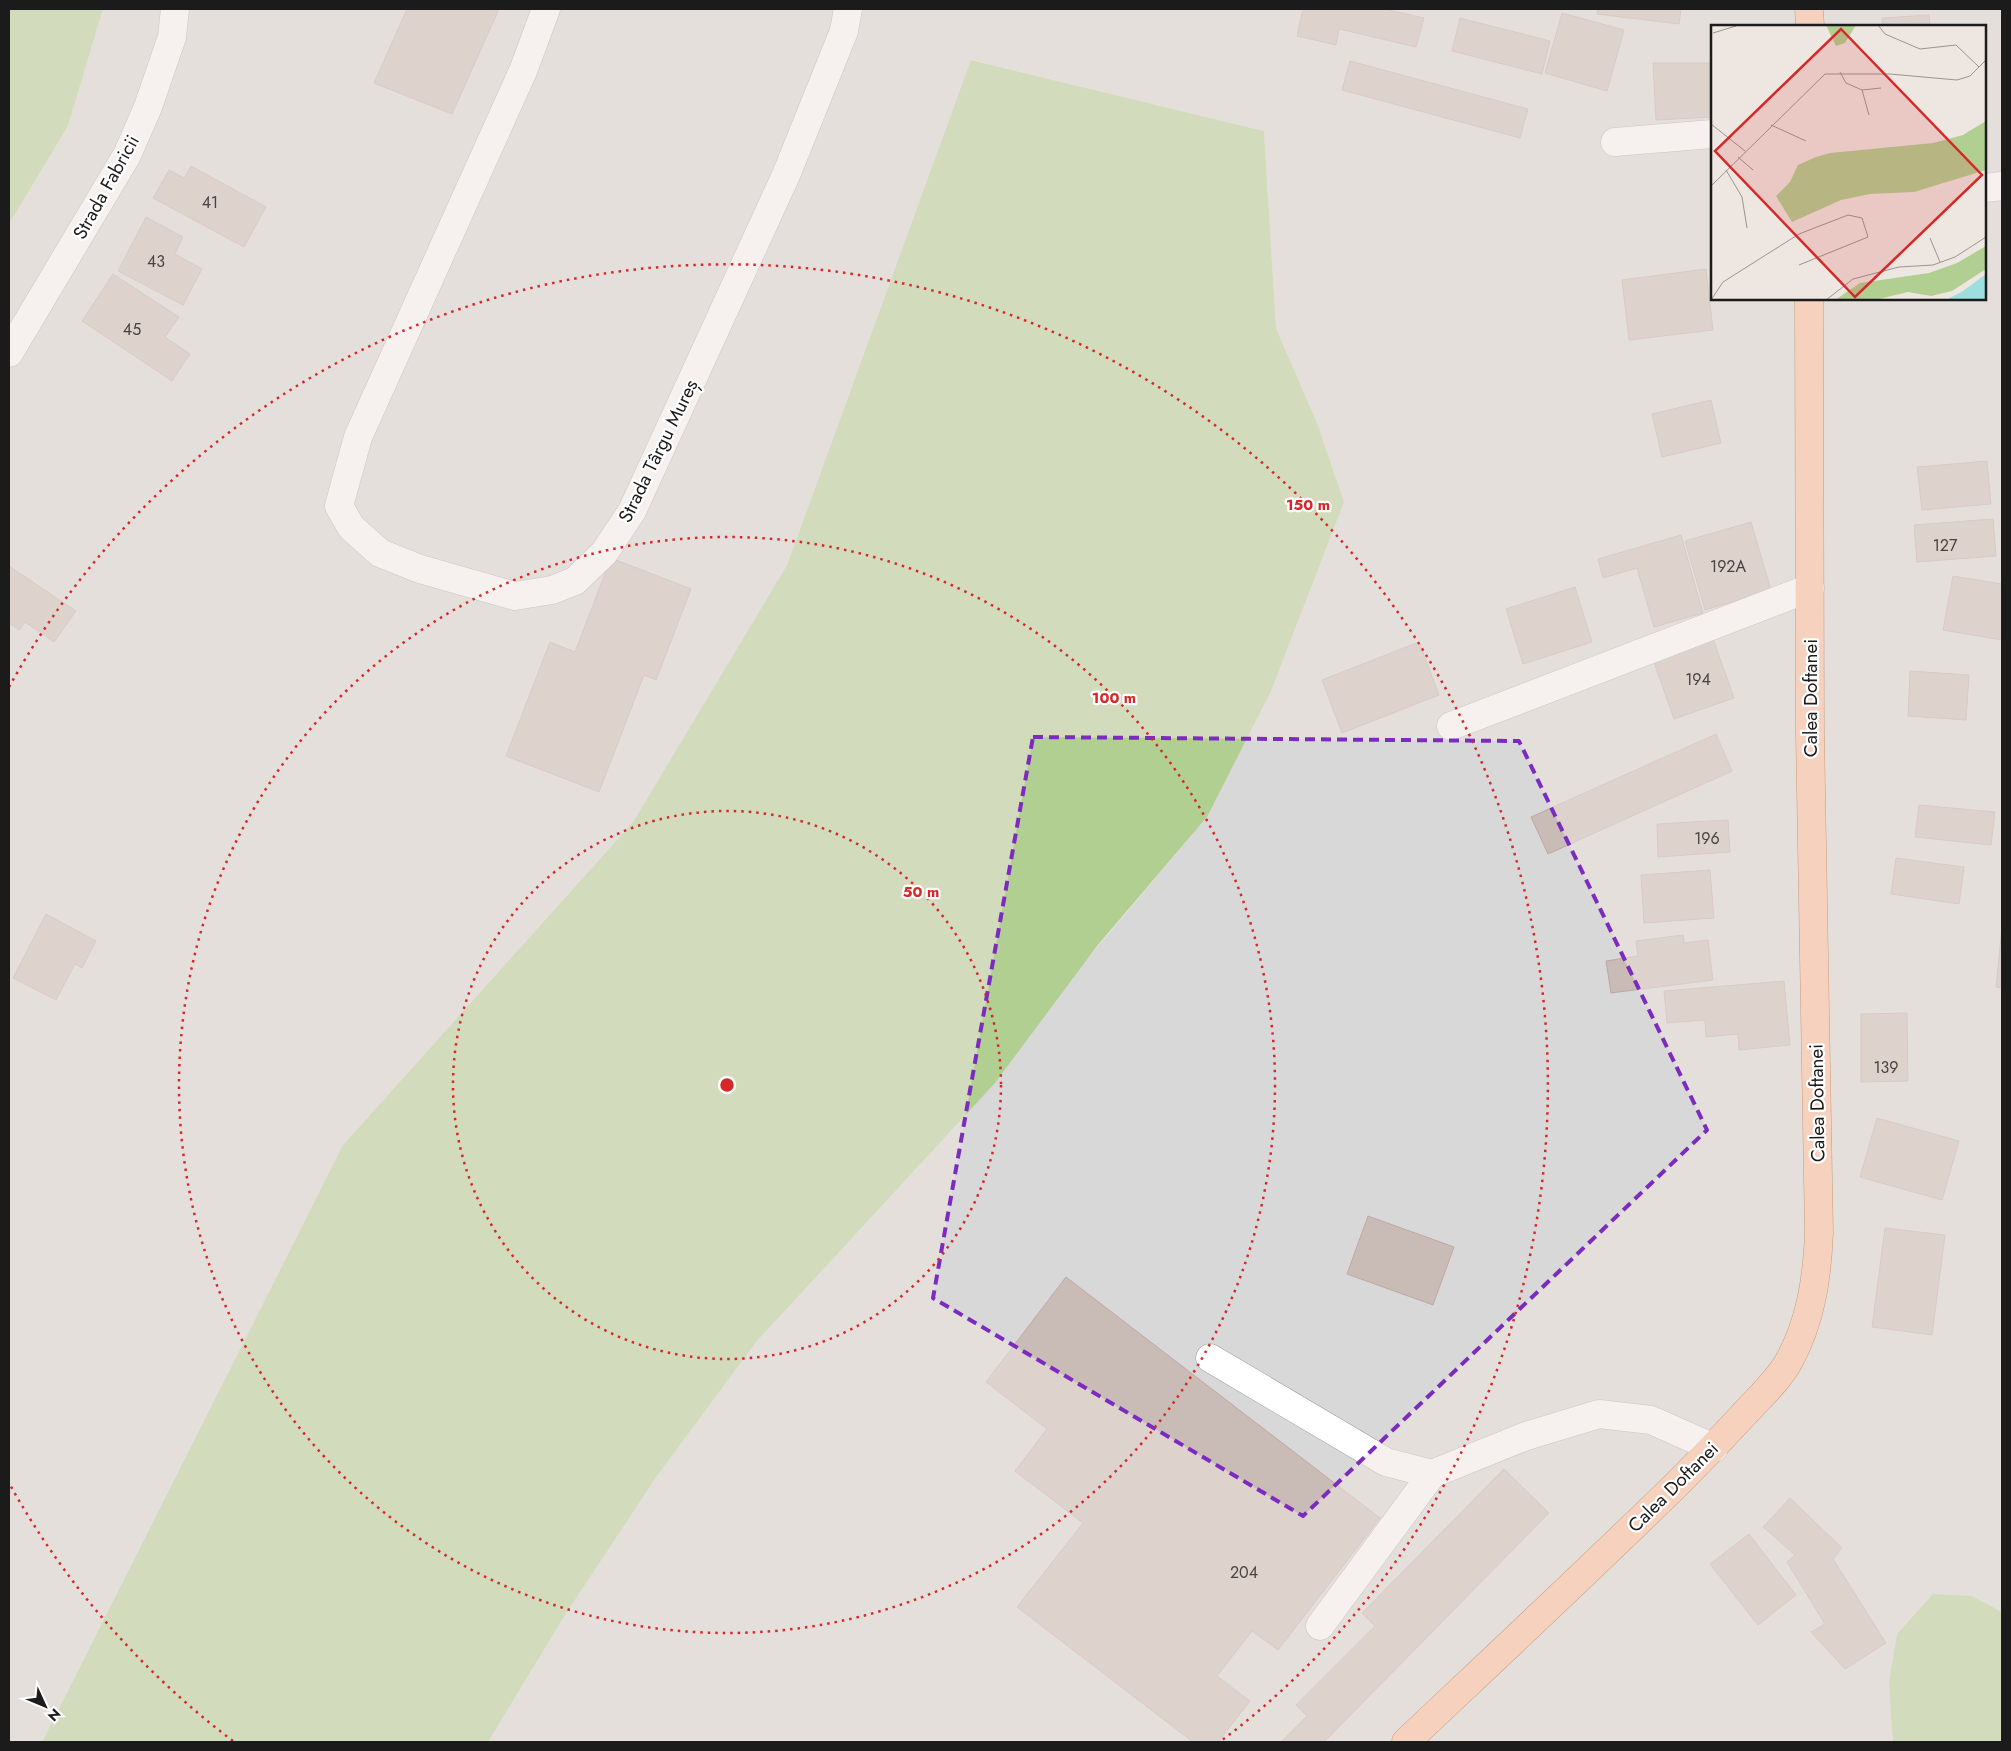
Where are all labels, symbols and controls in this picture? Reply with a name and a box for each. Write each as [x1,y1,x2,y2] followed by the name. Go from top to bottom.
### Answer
[1711,25,1986,300] inset map
[66,130,146,244] street label: Strada Fabricii
[202,191,218,214] house number: 41
[147,250,165,273] house number: 43
[123,318,141,341] house number: 45
[612,375,705,527] street label: Strada Târgu Mureș
[1286,494,1330,516] text: 150 m
[1933,534,1958,557] house number: 127
[1710,555,1746,578] house number: 192A
[1797,639,1824,757] street label: Calea Doftanei
[1685,668,1711,691] house number: 194
[1092,687,1136,709] text: 100 m
[1694,827,1720,850] house number: 196
[903,881,939,903] text: 50 m
[1802,1044,1832,1162] street label: Calea Doftanei
[1873,1056,1899,1079] house number: 139
[718,1076,736,1094] centre of rings
[1622,1436,1724,1538] street label: Calea Doftanei
[1230,1561,1258,1584] house number: 204
[20,1681,70,1731] north arrow
[43,1704,65,1726] text: N

